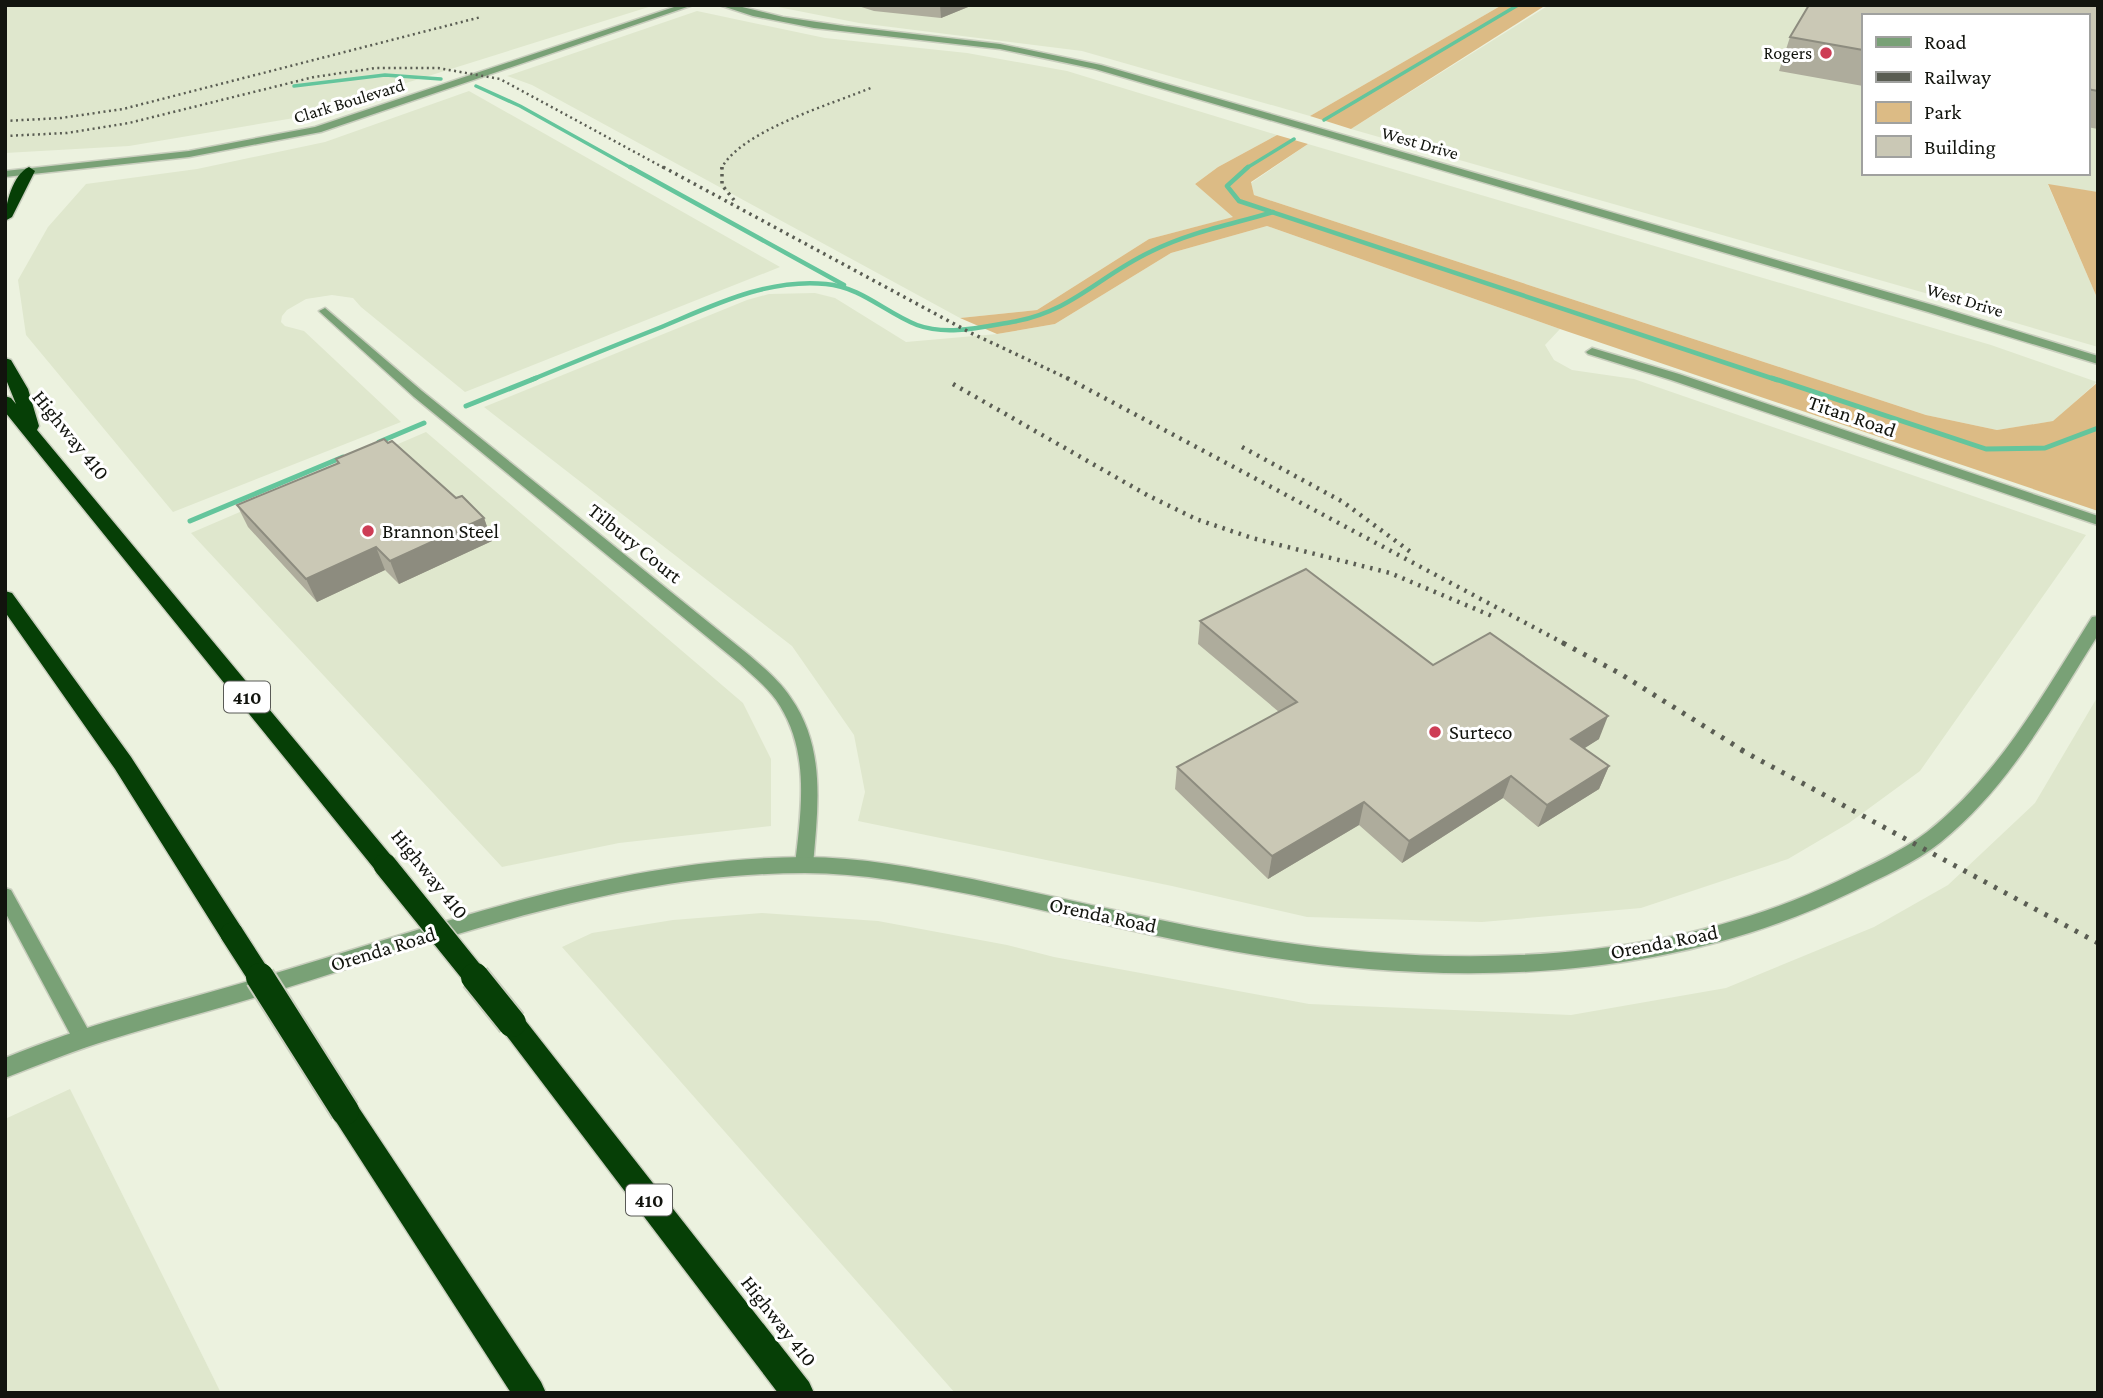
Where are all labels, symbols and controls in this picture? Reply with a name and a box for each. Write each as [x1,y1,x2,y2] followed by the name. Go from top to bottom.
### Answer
[1862,14,2089,175] legend
[1924,30,1967,54] text: Road
[1763,43,1812,63] place label: Rogers
[1818,45,1834,61] marker: Rogers
[1924,65,1991,89] text: Railway
[291,74,407,127] street label: Clark Boulevard
[1924,100,1961,124] text: Park
[1379,122,1461,164] street label: West Drive
[1924,135,1996,159] text: Building
[1924,279,2006,321] street label: West Drive
[27,385,115,485] street label: Highway 410
[1805,390,1899,442] street label: Titan Road
[583,498,688,589] street label: Tilbury Court
[382,519,499,543] place label: Brannon Steel
[360,523,376,539] marker: Brannon Steel
[224,682,270,712] road number: 410
[1449,720,1513,744] place label: Surteco
[1427,724,1443,740] marker: Surteco
[386,824,474,924] street label: Highway 410
[1047,892,1159,938] street label: Orenda Road
[1608,920,1720,964] street label: Orenda Road
[327,922,439,976] street label: Orenda Road
[626,1184,672,1216] road number: 410
[736,1271,822,1371] street label: Highway 410

